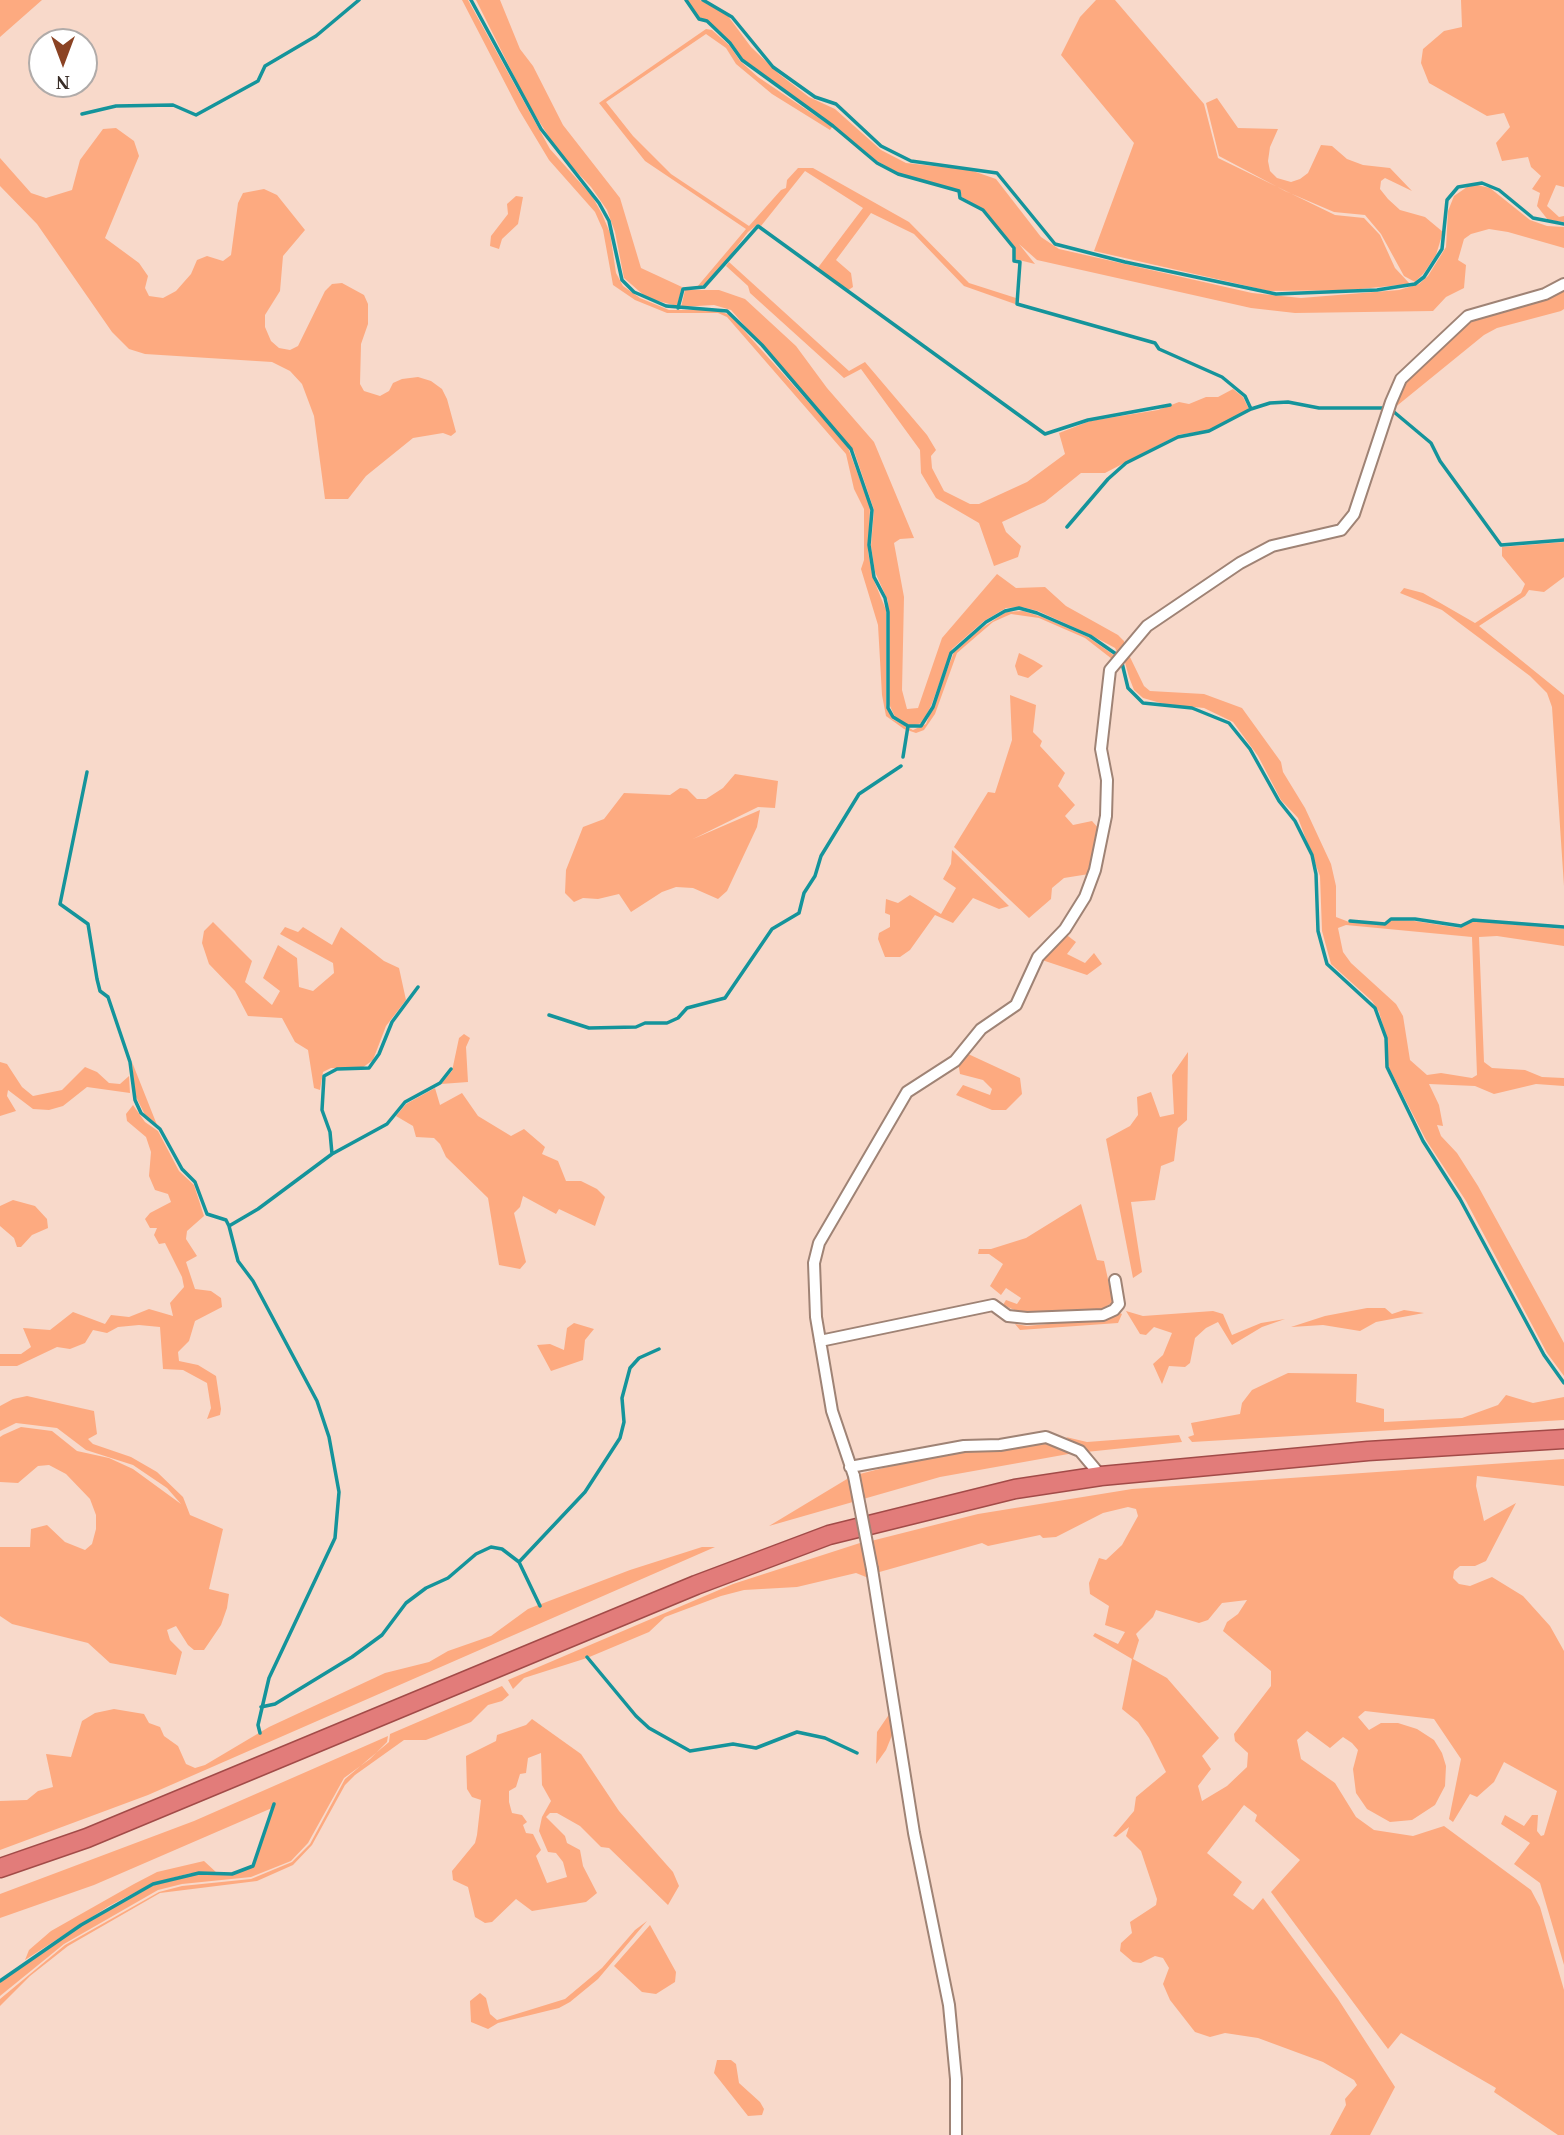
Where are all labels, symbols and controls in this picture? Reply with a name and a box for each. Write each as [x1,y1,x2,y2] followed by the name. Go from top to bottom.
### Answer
[28,28,98,98] north arrow
[56,72,70,93] text: N

